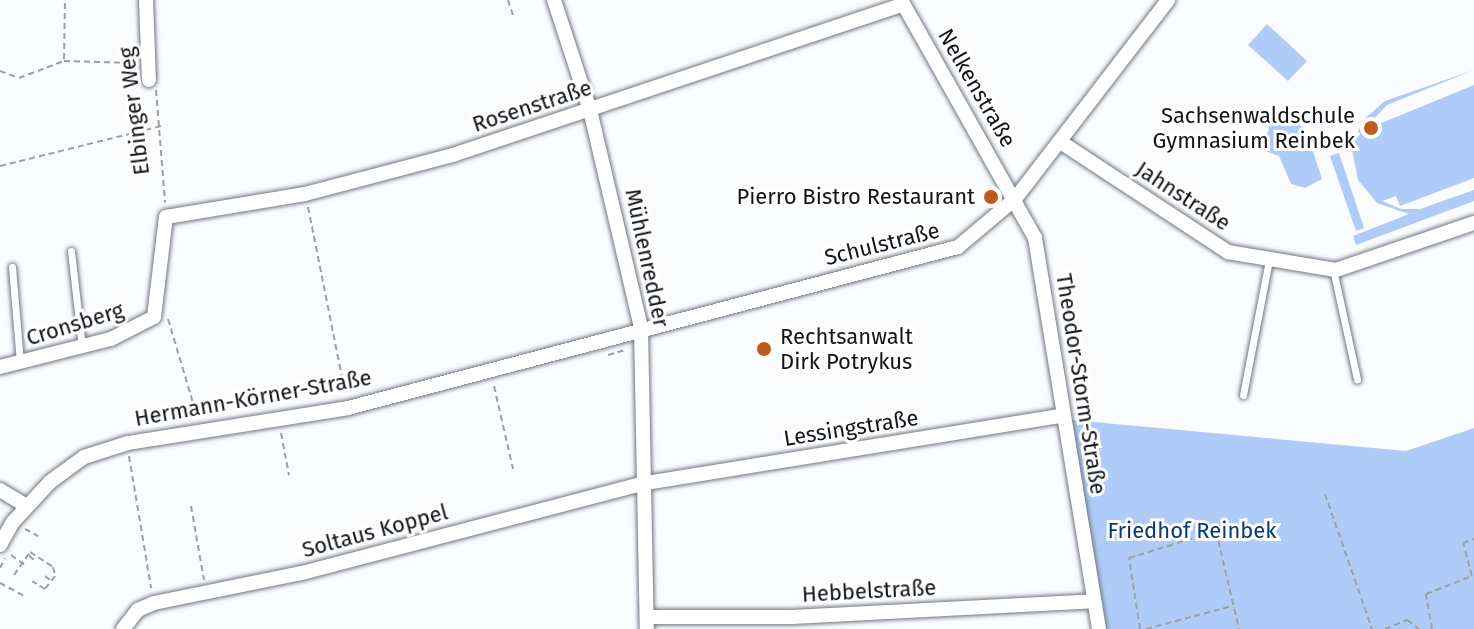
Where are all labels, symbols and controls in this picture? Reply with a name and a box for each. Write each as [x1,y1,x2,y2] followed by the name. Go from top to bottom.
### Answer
[932,24,1022,152] street label: Nelkenstraße
[113,45,155,177] street label: Elbinger Weg
[469,74,595,138] street label: Rosenstraße
[1152,102,1355,154] place label: Sachsenwaldschule Gymnasium Reinbek
[1362,119,1380,137] marker: Sachsenwaldschule Gymnasium Reinbek
[1131,156,1235,236] street label: Jahnstraße
[736,184,975,210] place label: Pierro Bistro Restaurant
[619,186,675,330] street label: Mühlenredder
[982,188,1000,206] marker: Pierro Bistro Restaurant
[822,217,942,271] street label: Schulstraße
[1050,272,1112,496] street label: Theodor-Storm-Straße
[23,297,127,351] street label: Cronsberg
[780,323,913,374] place label: Rechtsanwalt Dirk Potrykus
[755,340,773,358] marker: Rechtsanwalt Dirk Potrykus
[132,364,374,432] street label: Hermann-Körner-Straße
[782,404,920,452] street label: Lessingstraße
[299,499,451,563] street label: Soltaus Koppel
[1107,518,1277,544] park label: Friedhof Reinbek
[801,574,937,608] street label: Hebbelstraße

